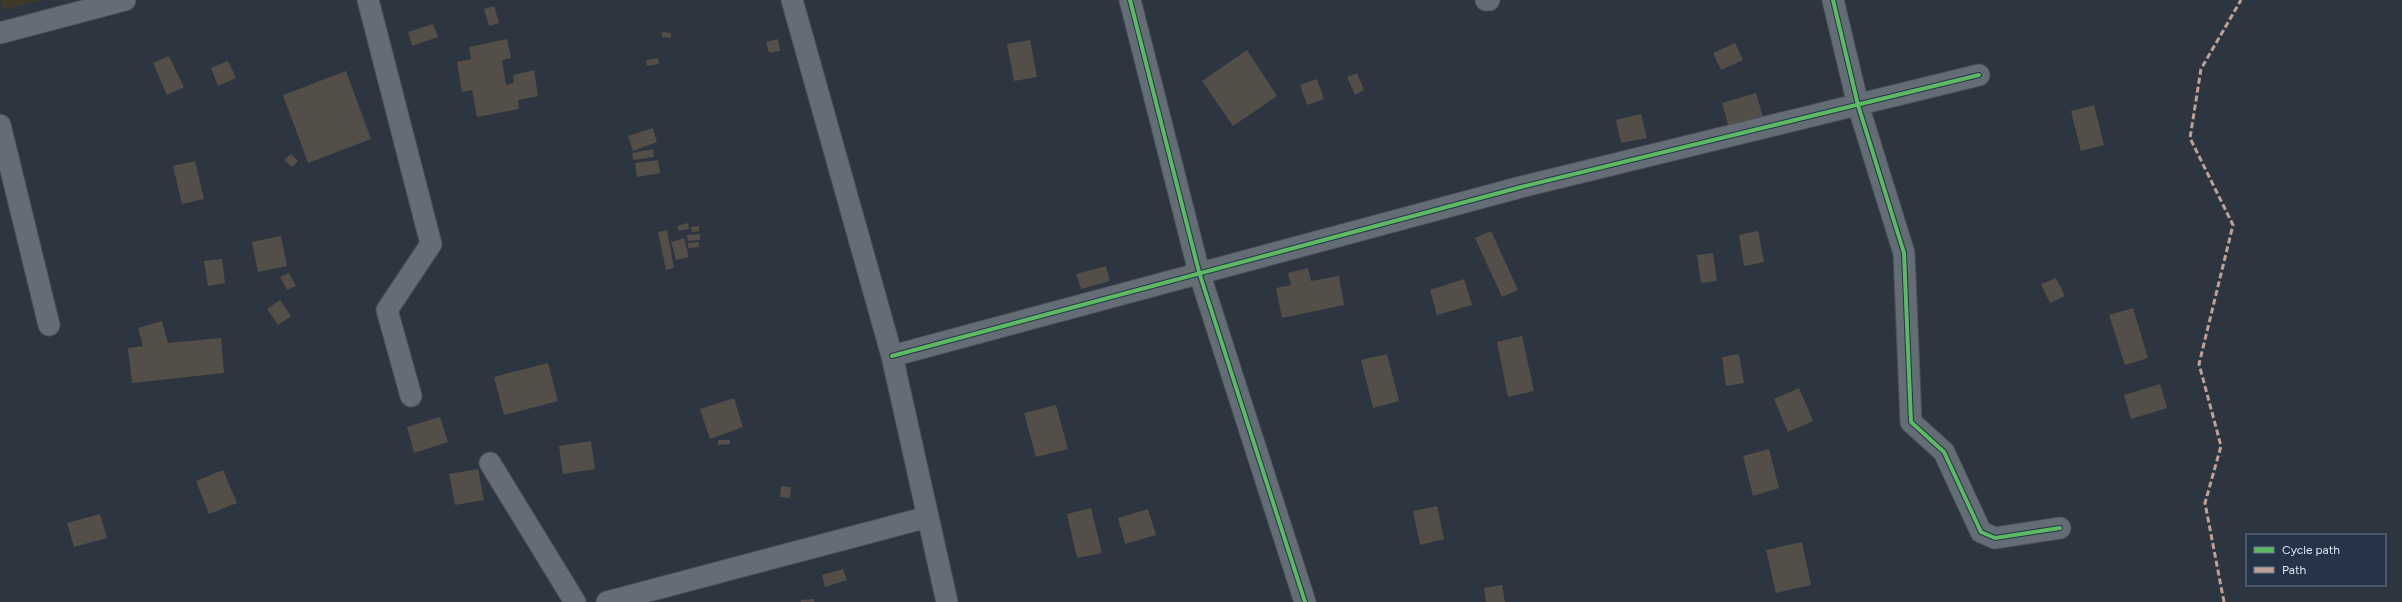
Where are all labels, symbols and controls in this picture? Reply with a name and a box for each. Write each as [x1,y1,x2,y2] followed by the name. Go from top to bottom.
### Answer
[2246,534,2386,586] legend
[2282,543,2340,557] text: Cycle path
[2282,563,2306,577] text: Path

